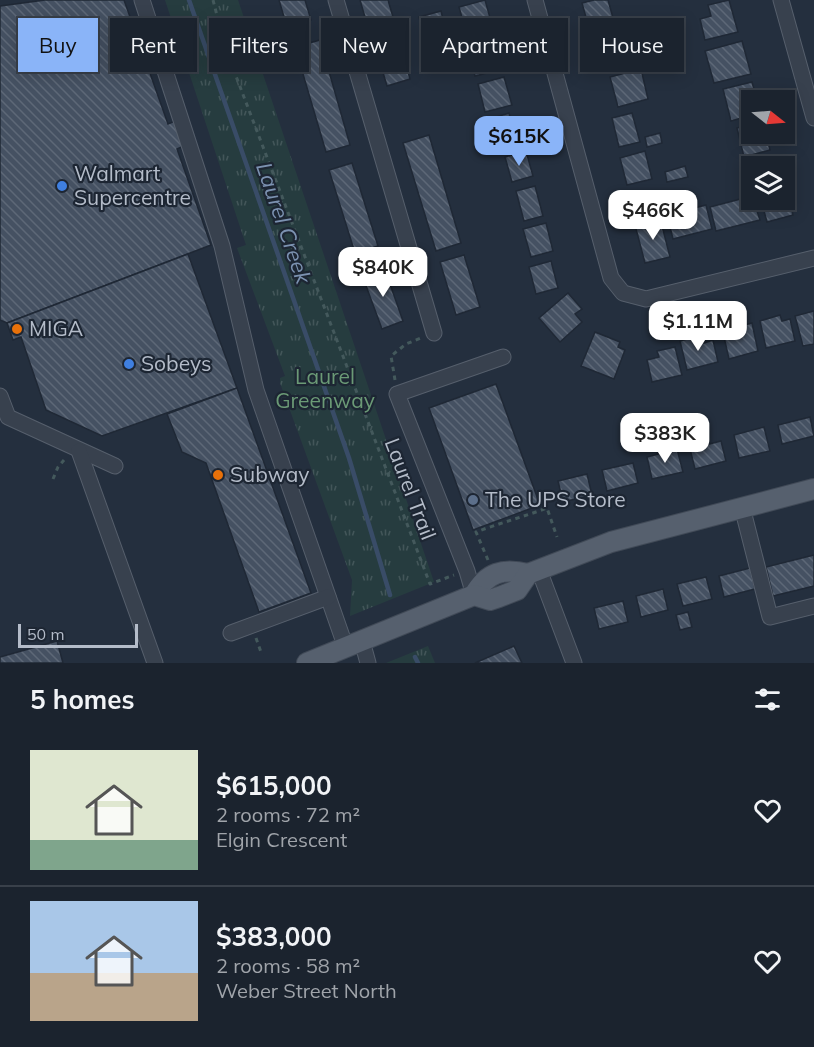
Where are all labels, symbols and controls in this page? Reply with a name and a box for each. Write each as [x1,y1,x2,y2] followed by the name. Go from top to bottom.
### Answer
[18,18,98,72] chip: Buy
[110,18,197,72] chip: Rent
[209,18,309,72] chip: Filters
[321,18,409,72] chip: New
[421,18,568,72] chip: Apartment
[580,18,684,72] chip: House
[741,90,795,144] north arrow
[741,90,795,210] map controls
[477,116,561,167] pin: $615K
[488,123,550,148] text: $615K
[741,156,795,210] button: layers
[250,158,318,288] water label: Laurel Creek
[74,160,191,210] place label: Walmart Supercentre
[55,179,69,193] marker: Walmart Supercentre
[611,190,695,241] pin: $466K
[622,197,684,222] text: $466K
[341,247,425,298] pin: $840K
[352,254,414,279] text: $840K
[649,301,747,352] pin: $1.11M
[663,308,733,333] text: $1.11M
[29,315,84,341] place label: MIGA
[10,322,24,336] marker: MIGA
[141,350,211,376] place label: Sobeys
[122,357,136,371] marker: Sobeys
[275,363,375,413] park label: Laurel Greenway
[623,413,707,464] pin: $383K
[634,420,696,445] text: $383K
[380,434,442,543] street label: Laurel Trail
[230,461,309,487] place label: Subway
[211,468,225,482] marker: Subway
[485,486,626,512] place label: The UPS Store
[466,493,480,507] marker: The UPS Store
[18,621,138,648] scale bar
[27,624,64,644] text: 50 m
[30,683,134,716] text: 5 homes
[751,683,784,716] icon: filters
[216,769,332,802] text: $615,000
[78,774,150,846] icon: home
[751,794,784,827] icon: heart
[216,802,360,827] text: 2 rooms · 72 m²
[216,827,347,852] text: Elgin Crescent
[216,920,332,953] text: $383,000
[78,925,150,997] icon: home
[751,945,784,978] icon: heart
[216,953,360,978] text: 2 rooms · 58 m²
[216,978,397,1003] text: Weber Street North

